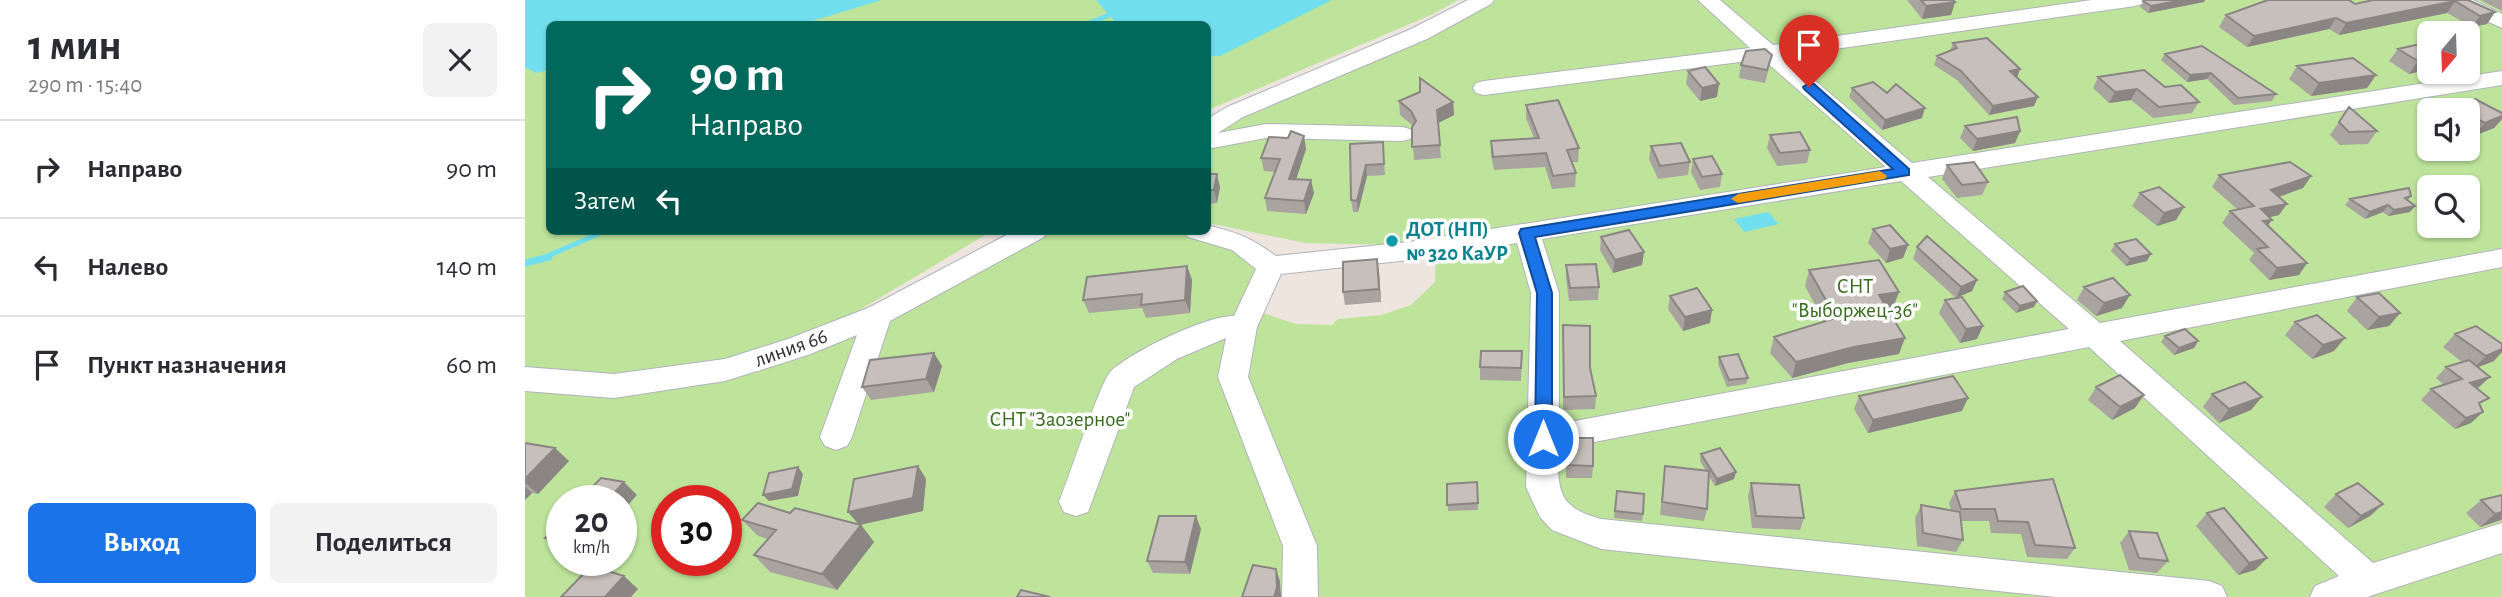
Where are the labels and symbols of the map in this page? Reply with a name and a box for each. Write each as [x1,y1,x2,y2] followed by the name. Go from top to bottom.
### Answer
[1779,15,1839,87] pin
[2417,21,2480,84] north arrow
[1406,219,1508,264] place label: ДОТ (НП) № 320 КаУР
[1384,233,1400,249] marker: ДОТ (НП) № 320 КаУР
[1792,276,1918,321] park label: СНТ "Выборжец-36"
[752,325,830,371] street label: линия 66
[1506,402,1580,476] position arrow
[990,409,1130,430] park label: СНТ "Заозерное"
[651,485,742,576] speed limit sign: 30

